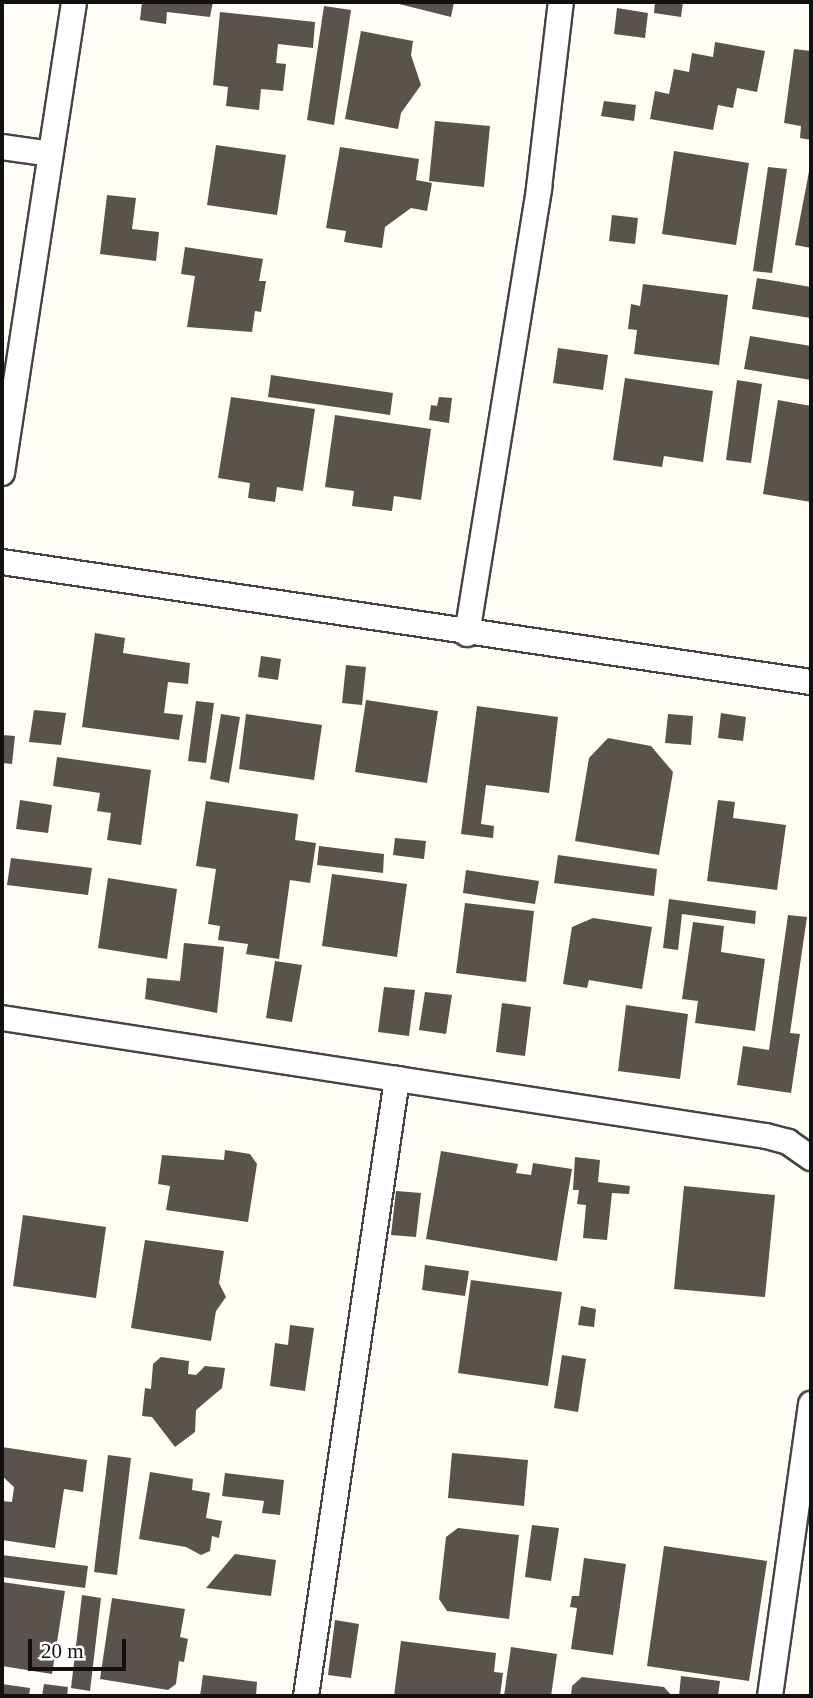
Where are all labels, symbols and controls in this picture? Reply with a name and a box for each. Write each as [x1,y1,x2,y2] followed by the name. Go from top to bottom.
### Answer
[32,1624,130,1668] scale bar
[41,1639,84,1663] text: 20 m

